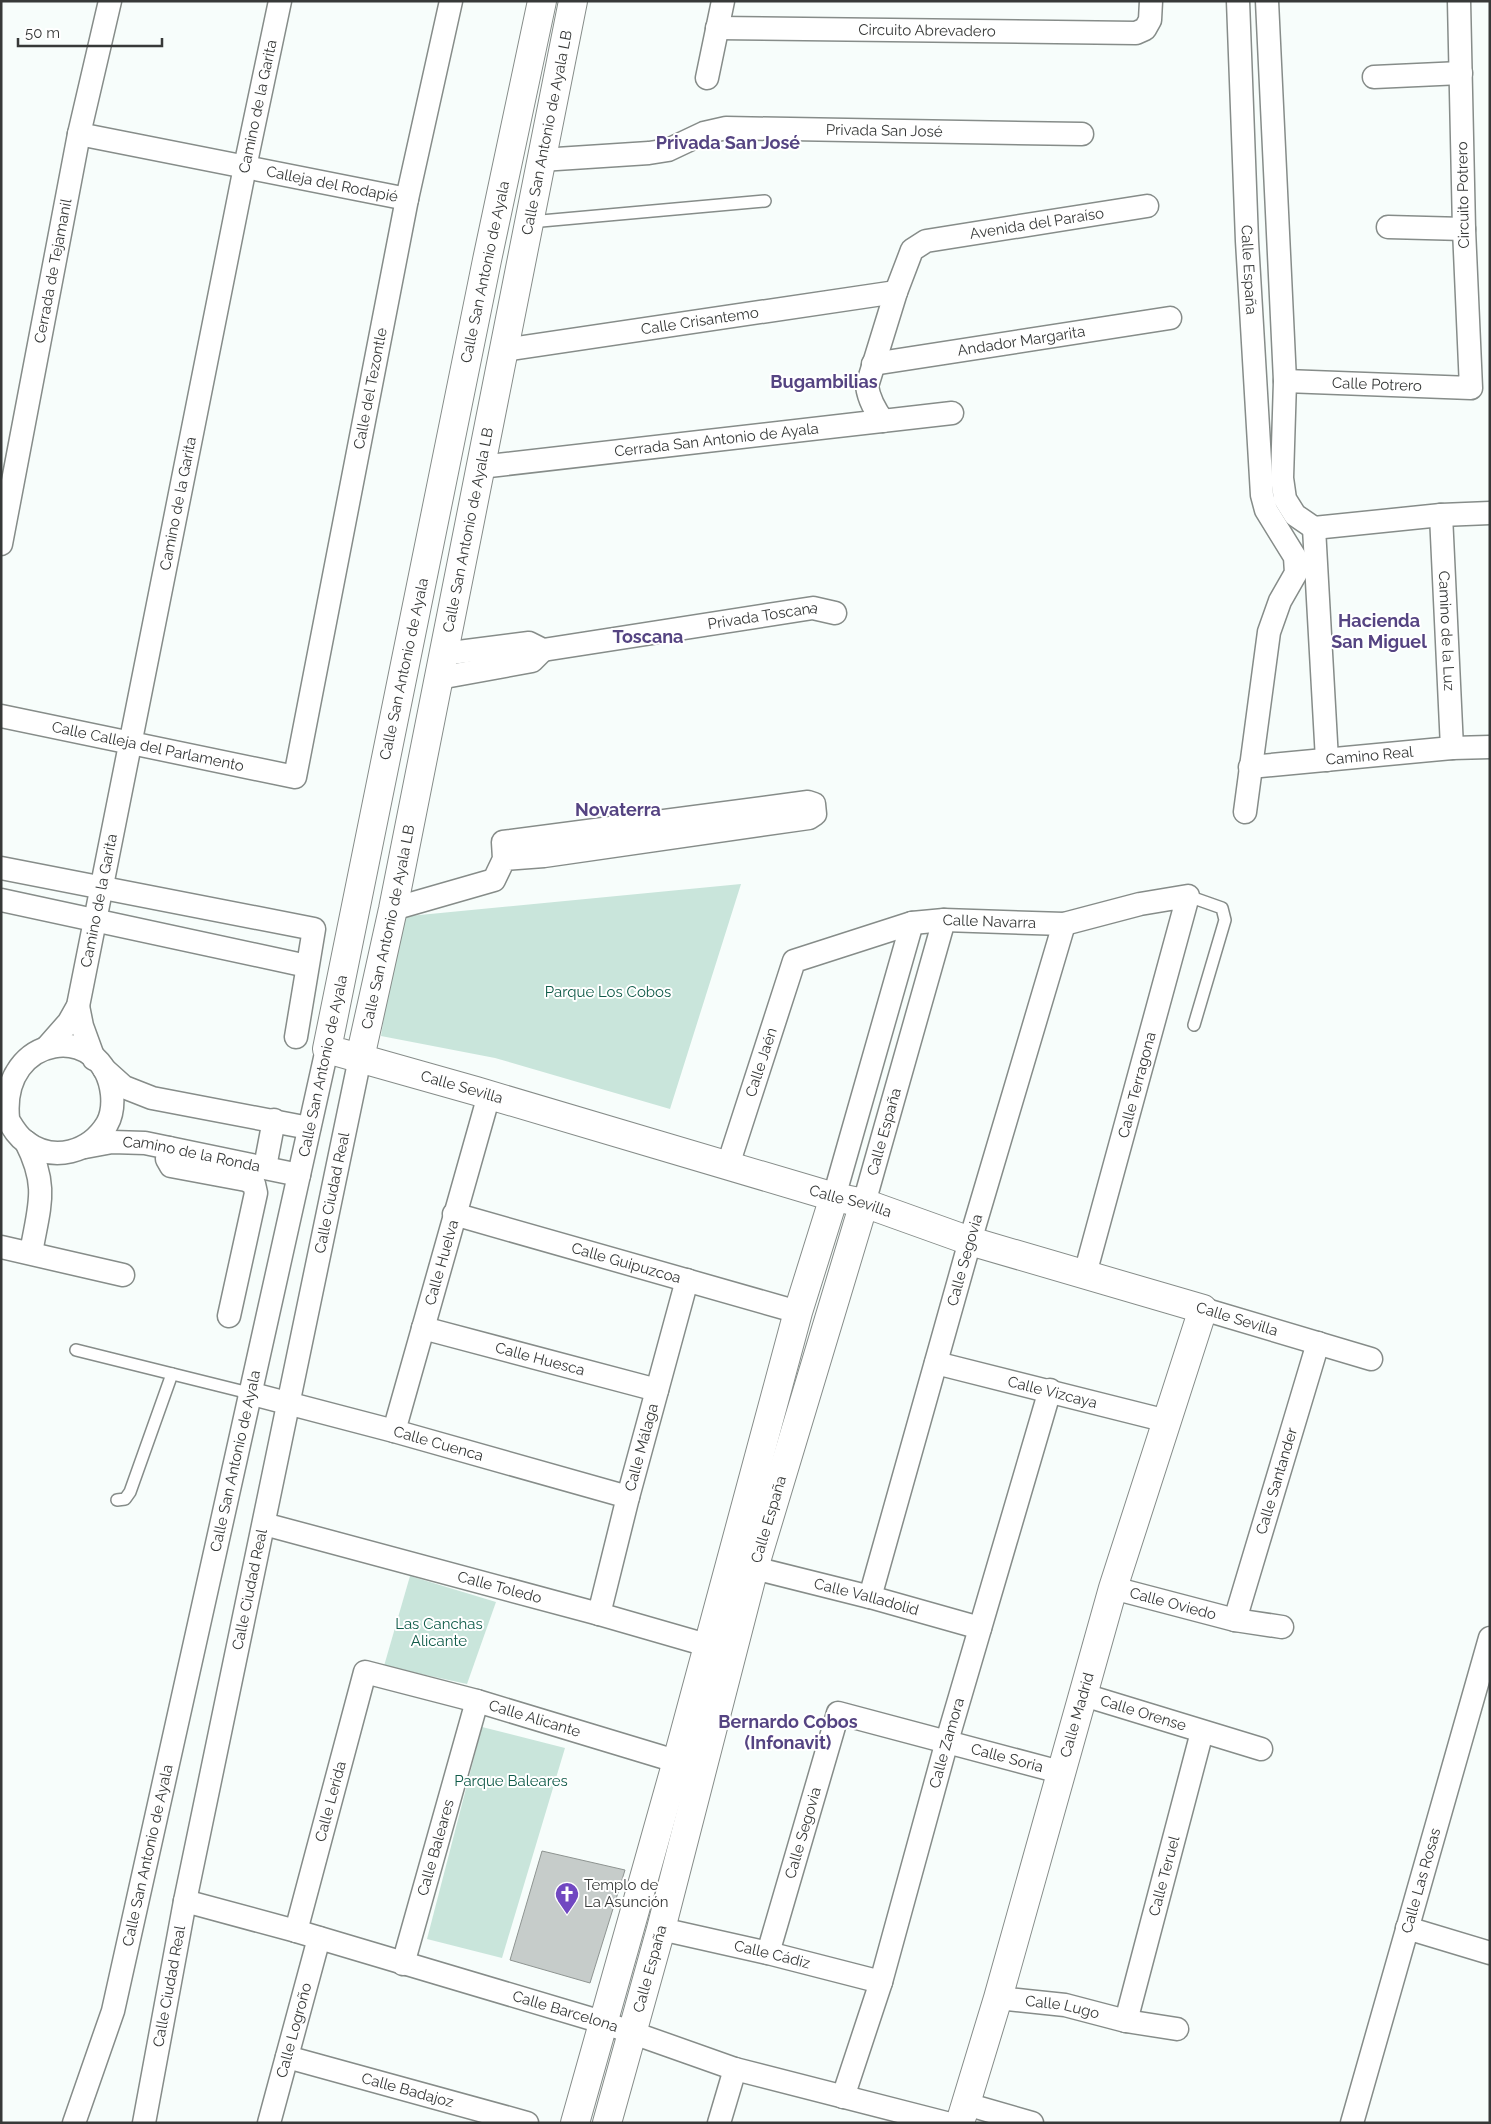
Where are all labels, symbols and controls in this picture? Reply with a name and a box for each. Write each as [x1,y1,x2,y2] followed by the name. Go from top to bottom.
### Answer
[18,15,161,47] scale bar
[858,21,996,40] street label: Circuito Abrevadero
[25,24,60,42] text: 50 m
[518,29,576,237] street label: Calle San Antonio de Ayala LB
[235,38,281,175] street label: Camino de la Garita
[826,121,943,141] street label: Privada San José
[656,132,800,153] district label: Privada San José
[1453,141,1473,249] street label: Circuito Potrero
[265,162,400,206] street label: Calleja del Rodapié
[457,179,513,365] street label: Calle San Antonio de Ayala
[30,196,76,345] street label: Cerrada de Tejamanil
[968,204,1105,243] street label: Avenida del Paraíso
[1237,224,1260,315] street label: Calle España
[640,303,760,339] street label: Calle Crisantemo
[956,322,1086,360] street label: Andador Margarita
[350,326,391,451] street label: Calle del Tezontle
[770,371,878,392] district label: Bugambilias
[1332,374,1422,395] street label: Calle Potrero
[613,419,820,461] street label: Cerrada San Antonio de Ayala
[439,426,497,634] street label: Calle San Antonio de Ayala LB
[156,435,200,572] street label: Camino de la Garita
[1435,570,1458,691] street label: Camino de la Luz
[376,576,432,762] street label: Calle San Antonio de Ayala
[706,599,820,633] street label: Privada Toscana
[1331,610,1427,652] district label: Hacienda San Miguel
[613,626,683,647] district label: Toscana
[50,718,246,775] street label: Calle Calleja del Parlamento
[1325,743,1415,769] street label: Camino Real
[575,799,661,820] district label: Novaterra
[358,823,418,1031] street label: Calle San Antonio de Ayala LB
[77,832,121,969] street label: Camino de la Garita
[942,911,1036,932] street label: Calle Navarra
[295,973,351,1159] street label: Calle San Antonio de Ayala
[545,983,671,1001] park label: Parque Los Cobos
[742,1025,781,1099] street label: Calle Jaén
[1114,1030,1160,1140] street label: Calle Terragona
[419,1067,505,1107] street label: Calle Sevilla
[863,1086,905,1178] street label: Calle España
[311,1130,354,1255] street label: Calle Ciudad Real
[122,1133,262,1176] street label: Camino de la Ronda
[807,1181,894,1221] street label: Calle Sevilla
[943,1212,986,1308] street label: Calle Segovia
[421,1218,462,1307] street label: Calle Huelva
[569,1239,683,1287] street label: Calle Guipuzcoa
[1194,1298,1280,1340] street label: Calle Sevilla
[493,1339,587,1379] street label: Calle Huesca
[206,1368,264,1554] street label: Calle San Antonio de Ayala
[1006,1372,1099,1412] street label: Calle Vizcaya
[621,1401,662,1493] street label: Calle Málaga
[391,1422,485,1465] street label: Calle Cuenca
[1252,1425,1301,1537] street label: Calle Santander
[747,1474,790,1565] street label: Calle España
[228,1526,271,1652] street label: Calle Ciudad Real
[456,1567,544,1607] street label: Calle Toledo
[812,1574,921,1619] street label: Calle Valladolid
[1128,1584,1218,1624] street label: Calle Oviedo
[395,1615,483,1650] park label: Las Canchas Alicante
[1056,1670,1098,1760] street label: Calle Madrid
[1098,1691,1189,1735] street label: Calle Orense
[487,1696,583,1741] street label: Calle Alicante
[925,1696,968,1790] street label: Calle Zamora
[718,1711,858,1753] district label: Bernardo Cobos (Infonavit)
[969,1740,1045,1776] street label: Calle Soria
[311,1759,350,1844] street label: Calle Lerida
[119,1763,177,1948] street label: Calle San Antonio de Ayala
[454,1772,568,1790] park label: Parque Baleares
[781,1785,825,1881] street label: Calle Segovia
[414,1797,458,1898] street label: Calle Baleares
[1397,1826,1444,1935] street label: Calle Las Rosas
[1145,1833,1184,1918] street label: Calle Teruel
[584,1876,668,1911] place label: Templo de La Asunción
[554,1881,580,1915] church icon: Templo de La Asunción
[149,1923,189,2049] street label: Calle Ciudad Real
[629,1923,671,2015] street label: Calle España
[732,1937,812,1972] street label: Calle Cádiz
[273,1981,316,2080] street label: Calle Logroño
[510,1987,621,2036] street label: Calle Barcelona
[1024,1992,1101,2023] street label: Calle Lugo
[360,2069,456,2111] street label: Calle Badajoz

